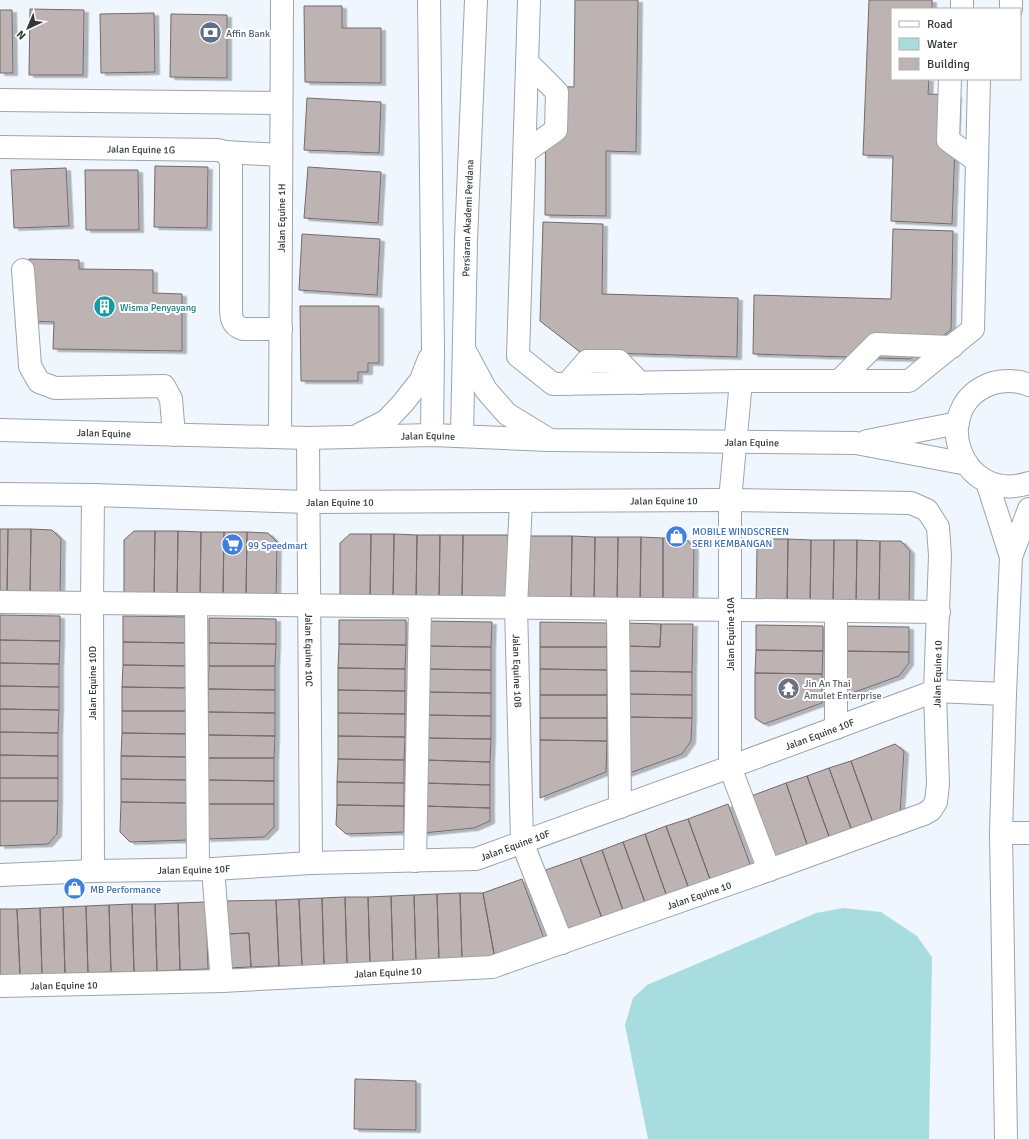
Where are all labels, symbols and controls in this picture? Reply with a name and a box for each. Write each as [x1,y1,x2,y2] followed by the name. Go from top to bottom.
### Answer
[8,8,48,48] north arrow
[891,8,1021,80] legend
[927,17,953,32] text: Road
[198,20,224,46] bank icon: Affin Bank
[14,27,29,42] text: N
[226,28,270,40] place label: Affin Bank
[927,37,958,52] text: Water
[927,57,970,72] text: Building
[107,143,175,156] street label: Jalan Equine 1G
[460,159,476,277] street label: Persiaran Akademi Perdana
[276,184,288,252] street label: Jalan Equine 1H
[92,294,118,320] building icon: Wisma Penyayang
[120,302,196,314] place label: Wisma Penyayang
[77,427,131,440] street label: Jalan Equine
[400,430,455,443] street label: Jalan Equine
[724,437,779,449] street label: Jalan Equine
[630,495,698,507] street label: Jalan Equine 10
[306,497,374,509] street label: Jalan Equine 10
[664,524,690,550] shop icon: MOBILE WINDSCREEN SERI KEMBANGAN
[692,526,789,550] place label: MOBILE WINDSCREEN SERI KEMBANGAN
[220,532,246,558] supermarket icon: 99 Speedmart
[248,540,308,552] place label: 99 Speedmart
[725,597,737,671] street label: Jalan Equine 10A
[302,613,315,687] street label: Jalan Equine 10C
[510,634,524,708] street label: Jalan Equine 10B
[931,640,945,708] street label: Jalan Equine 10
[87,646,99,720] street label: Jalan Equine 10D
[776,676,802,702] temple icon: Jin An Thai Amulet Enterprise
[804,678,882,702] place label: Jin An Thai Amulet Enterprise
[784,716,856,753] street label: Jalan Equine 10F
[479,828,552,864] street label: Jalan Equine 10F
[157,863,231,877] street label: Jalan Equine 10F
[61,876,87,902] shop icon: MB Performance
[665,879,733,913] street label: Jalan Equine 10
[90,884,161,896] place label: MB Performance
[354,965,422,981] street label: Jalan Equine 10
[30,979,98,993] street label: Jalan Equine 10

